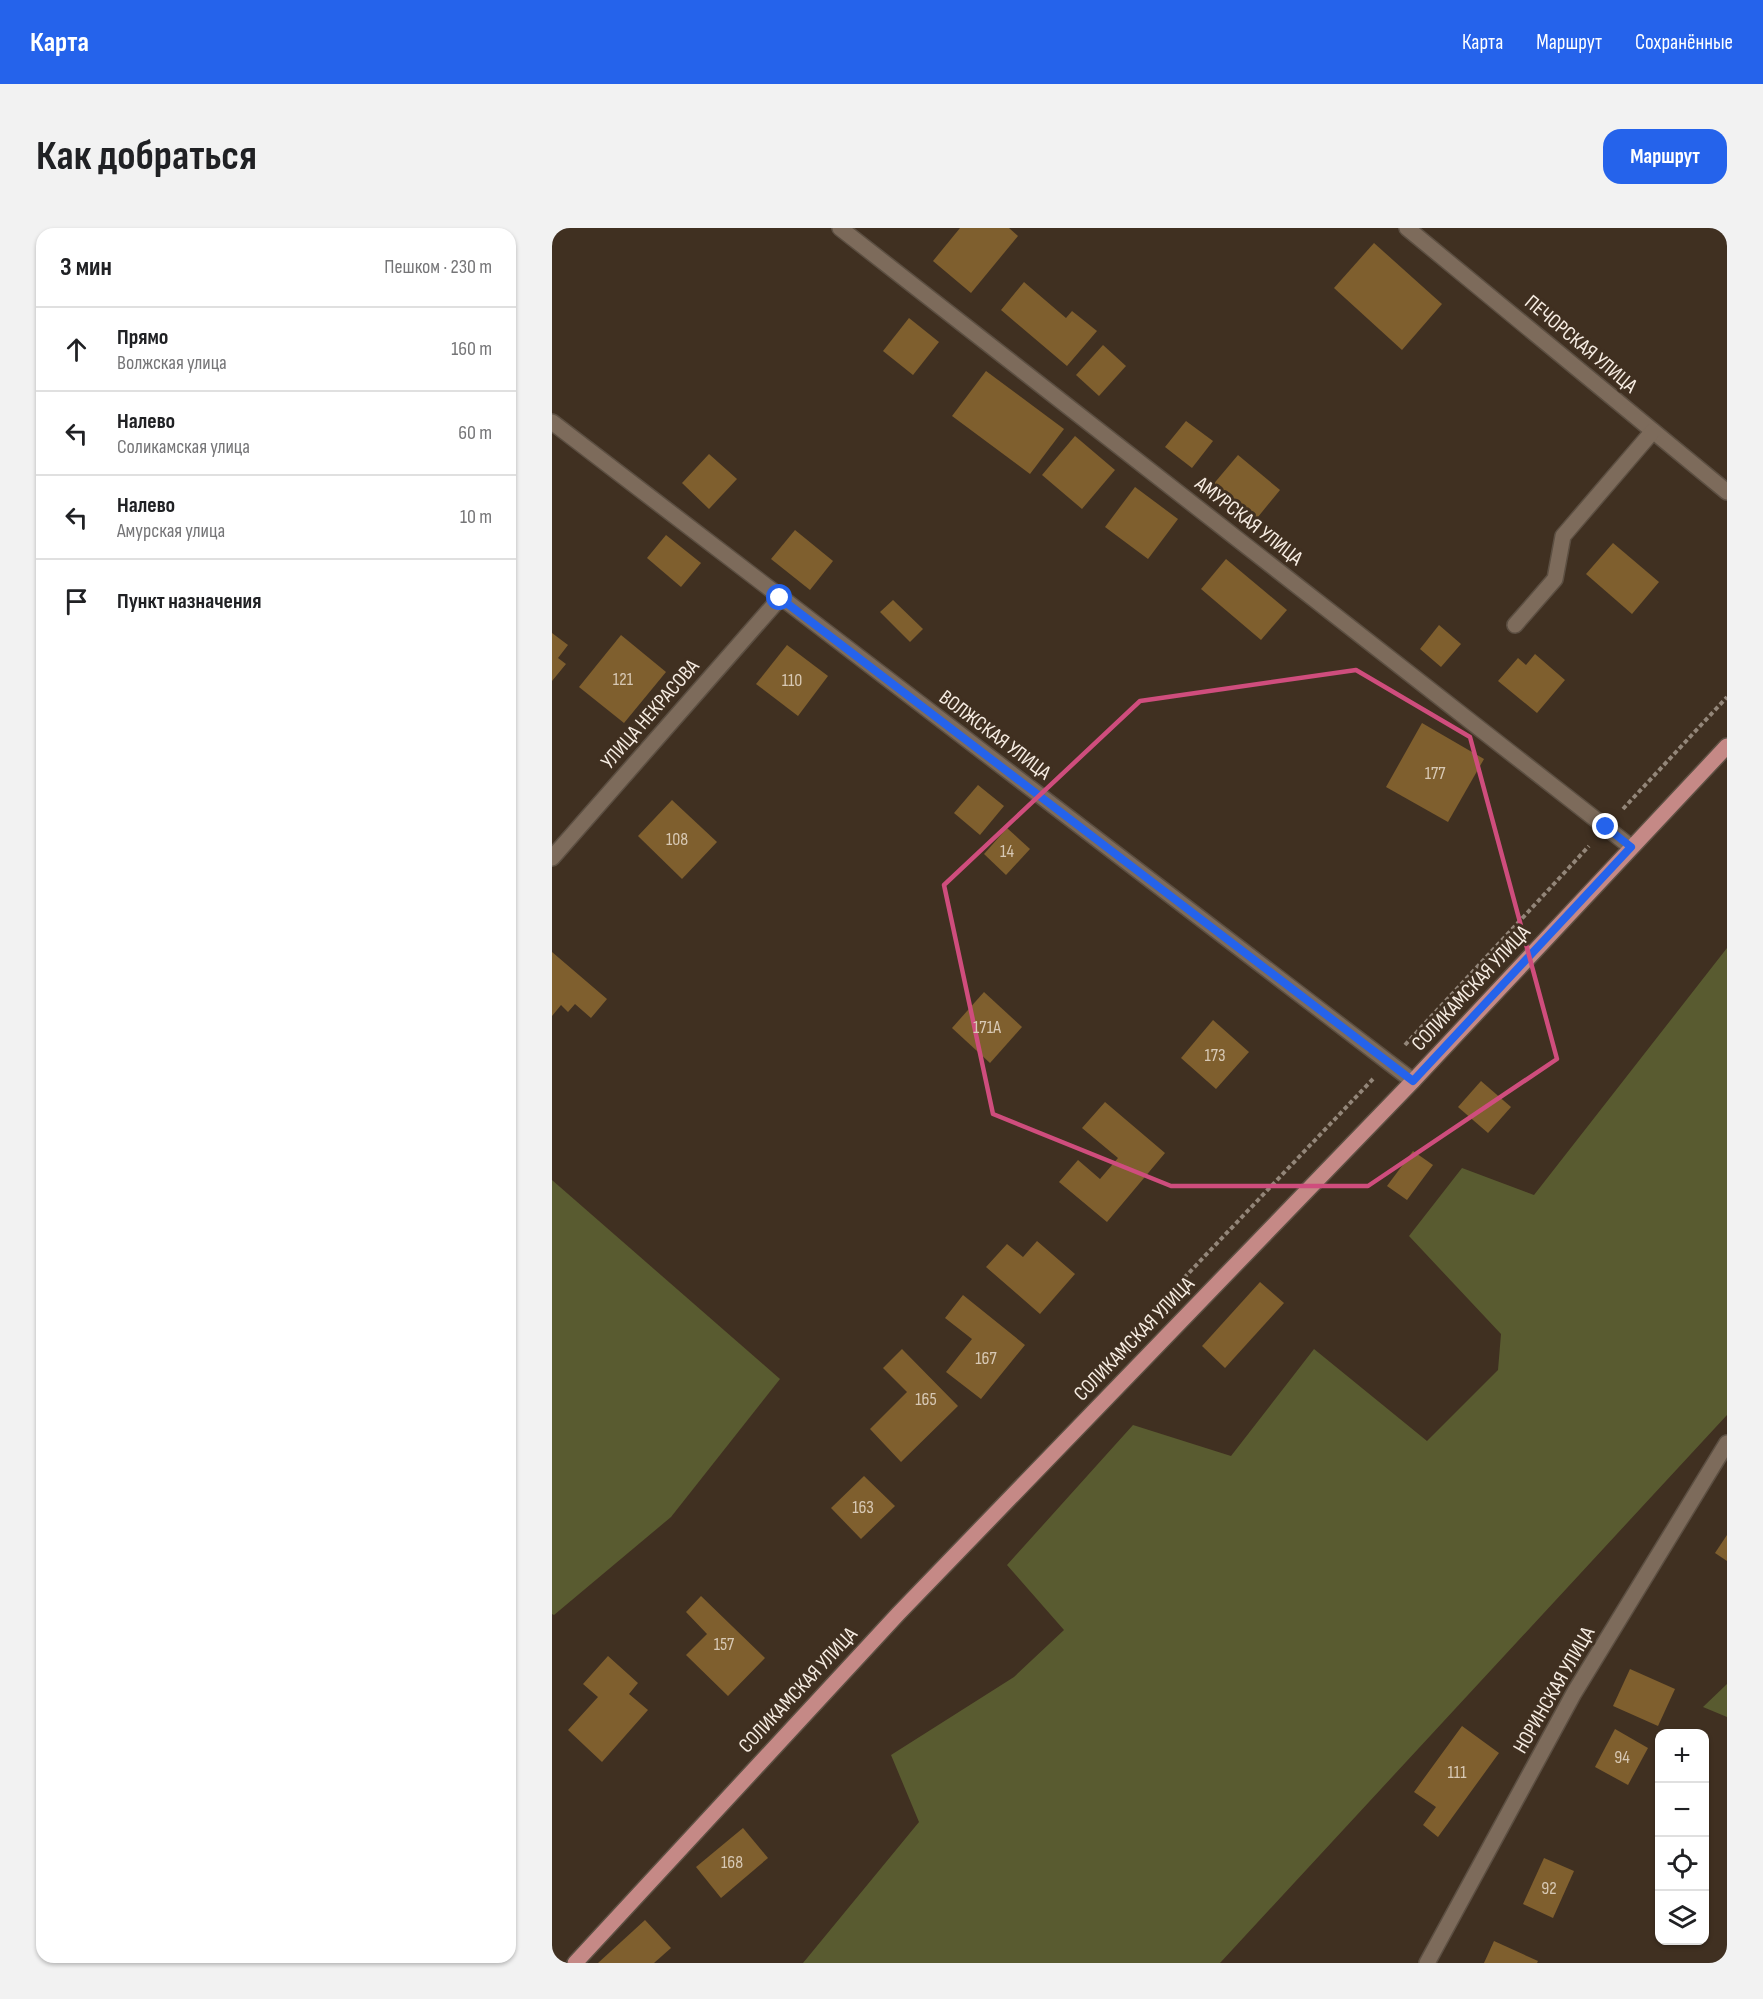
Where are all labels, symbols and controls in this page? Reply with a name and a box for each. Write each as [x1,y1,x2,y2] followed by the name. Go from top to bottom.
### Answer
[30,26,89,59] text: Карта
[1462,30,1503,55] text: Карта
[1536,30,1602,55] text: Маршрут
[1635,30,1733,55] text: Сохранённые
[1603,129,1727,184] button: Маршрут
[36,131,257,182] text: Как добраться
[60,252,112,283] text: 3 мин
[384,255,492,279] text: Пешком · 230 m
[1520,290,1643,399] street label: ПЕЧОРСКАЯ УЛИЦА
[117,324,168,351] text: Прямо
[60,333,93,366] icon: ahead
[451,337,492,361] text: 160 m
[117,351,227,375] text: Волжская улица
[117,408,175,435] text: Налево
[60,417,93,450] icon: left
[458,421,492,445] text: 60 m
[117,435,250,459] text: Соликамская улица
[1189,471,1309,571] street label: АМУРСКАЯ УЛИЦА
[117,492,175,519] text: Налево
[60,501,93,534] icon: left
[460,505,492,529] text: 10 m
[117,519,225,543] text: Амурская улица
[766,584,792,610] route start
[60,585,93,618] icon: arrive
[117,588,261,615] text: Пункт назначения
[596,653,705,774] street label: УЛИЦА НЕКРАСОВА
[613,669,634,690] house number: 121
[782,670,802,691] house number: 110
[934,685,1057,786] street label: ВОЛЖСКАЯ УЛИЦА
[1425,763,1446,784] house number: 177
[1592,813,1618,839] route end
[666,829,688,850] house number: 108
[1000,841,1014,862] house number: 14
[1406,919,1536,1056] street label: СОЛИКАМСКАЯ УЛИЦА
[973,1017,1001,1038] house number: 171А
[1204,1045,1226,1066] house number: 173
[1068,1271,1200,1406] street label: СОЛИКАМСКАЯ УЛИЦА
[975,1348,997,1369] house number: 167
[915,1389,937,1410] house number: 165
[852,1497,874,1518] house number: 163
[733,1621,863,1758] street label: СОЛИКАМСКАЯ УЛИЦА
[1508,1621,1601,1758] street label: НОРИНСКАЯ УЛИЦА
[714,1634,735,1655] house number: 157
[1655,1729,1709,1945] map controls
[1655,1729,1709,1783] button: +
[1614,1747,1630,1768] house number: 94
[1448,1762,1467,1783] house number: 111
[1655,1783,1709,1837] button: −
[1655,1837,1709,1891] button: locate
[721,1852,743,1873] house number: 168
[1541,1878,1557,1899] house number: 92
[1655,1891,1709,1945] button: layers

